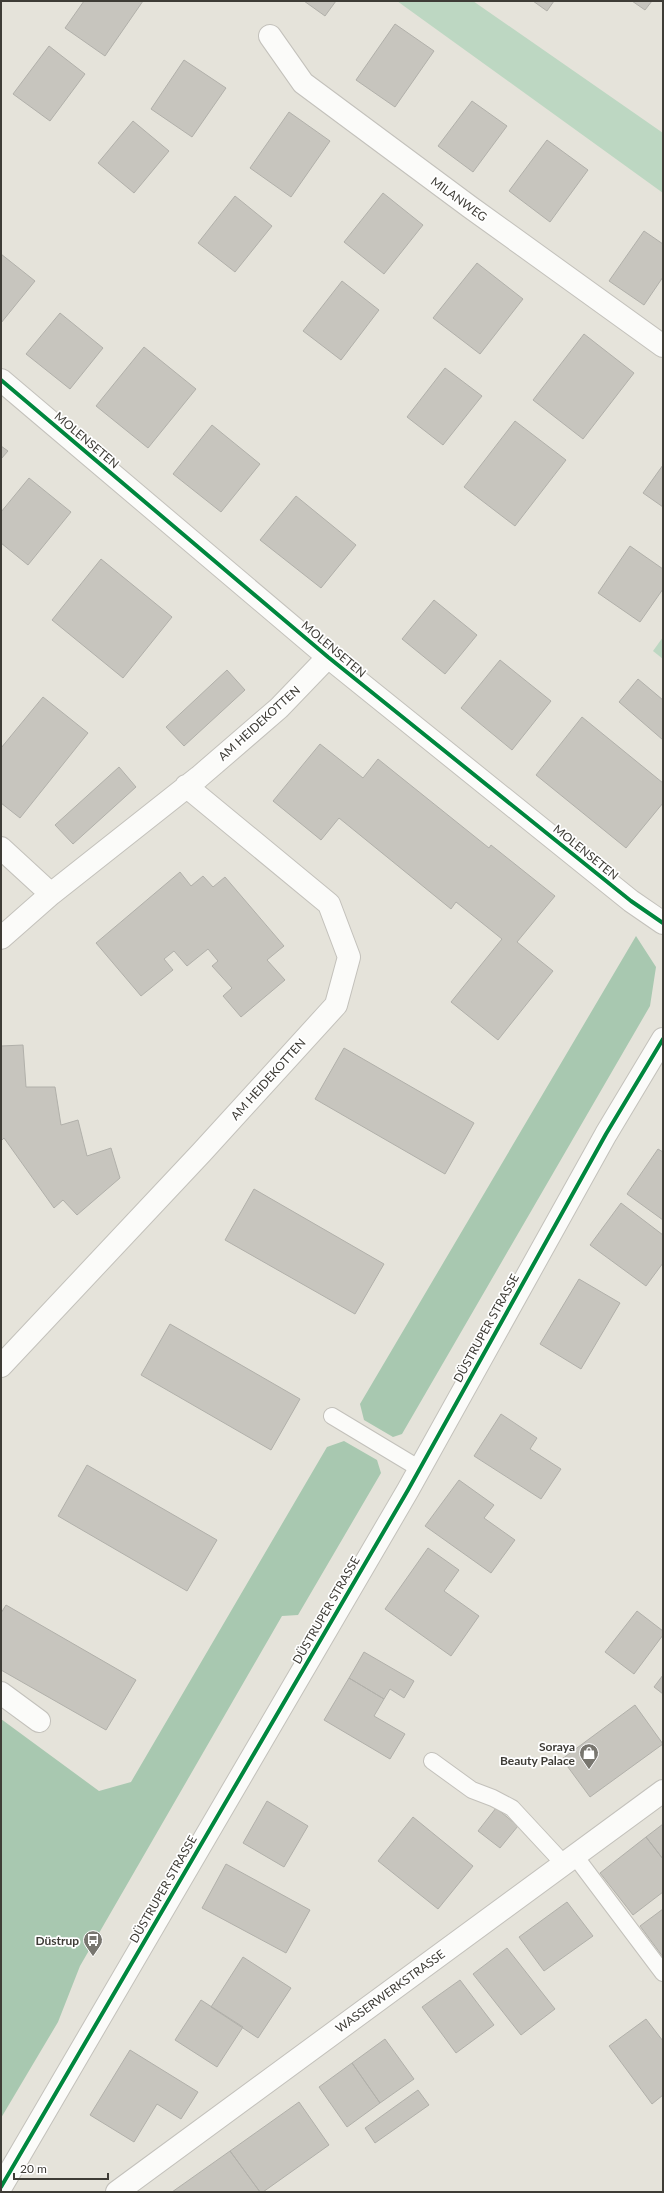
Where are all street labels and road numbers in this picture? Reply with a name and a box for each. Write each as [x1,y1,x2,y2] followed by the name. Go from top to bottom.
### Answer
[428,174,490,225] street label: MILANWEG
[52,409,122,471] street label: MOLENSETEN
[299,618,369,680] street label: MOLENSETEN
[215,682,303,764] street label: AM HEIDEKOTTEN
[550,821,622,883] street label: MOLENSETEN
[227,1035,309,1123] street label: AM HEIDEKOTTEN
[450,1271,522,1385] street label: DÜSTRUPER STRASSE
[289,1553,363,1666] street label: DÜSTRUPER STRASSE
[126,1832,200,1945] street label: DÜSTRUPER STRASSE
[332,1946,448,2036] street label: WASSERWERKSTRASSE

